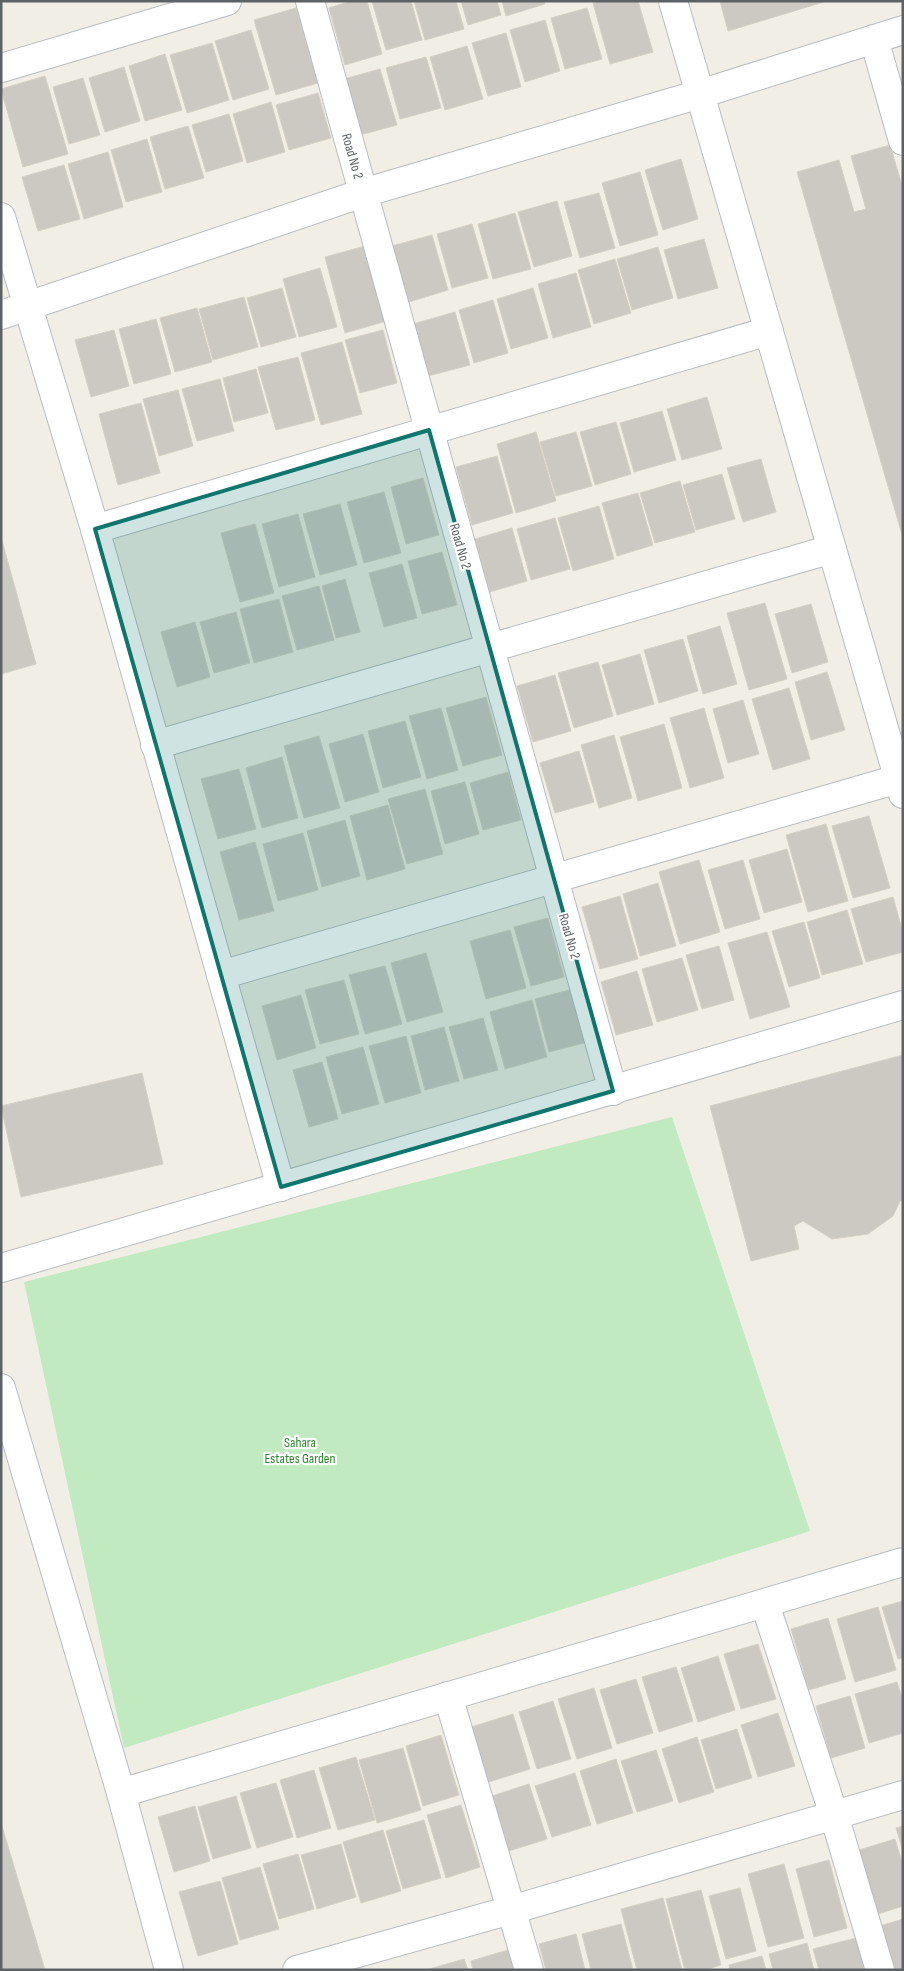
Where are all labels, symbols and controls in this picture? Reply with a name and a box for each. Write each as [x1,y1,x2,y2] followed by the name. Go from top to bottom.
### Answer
[338,131,367,181] street label: Road No 2
[446,521,475,571] street label: Road No 2
[555,911,584,961] street label: Road No 2
[265,1434,335,1467] park label: Sahara Estates Garden

